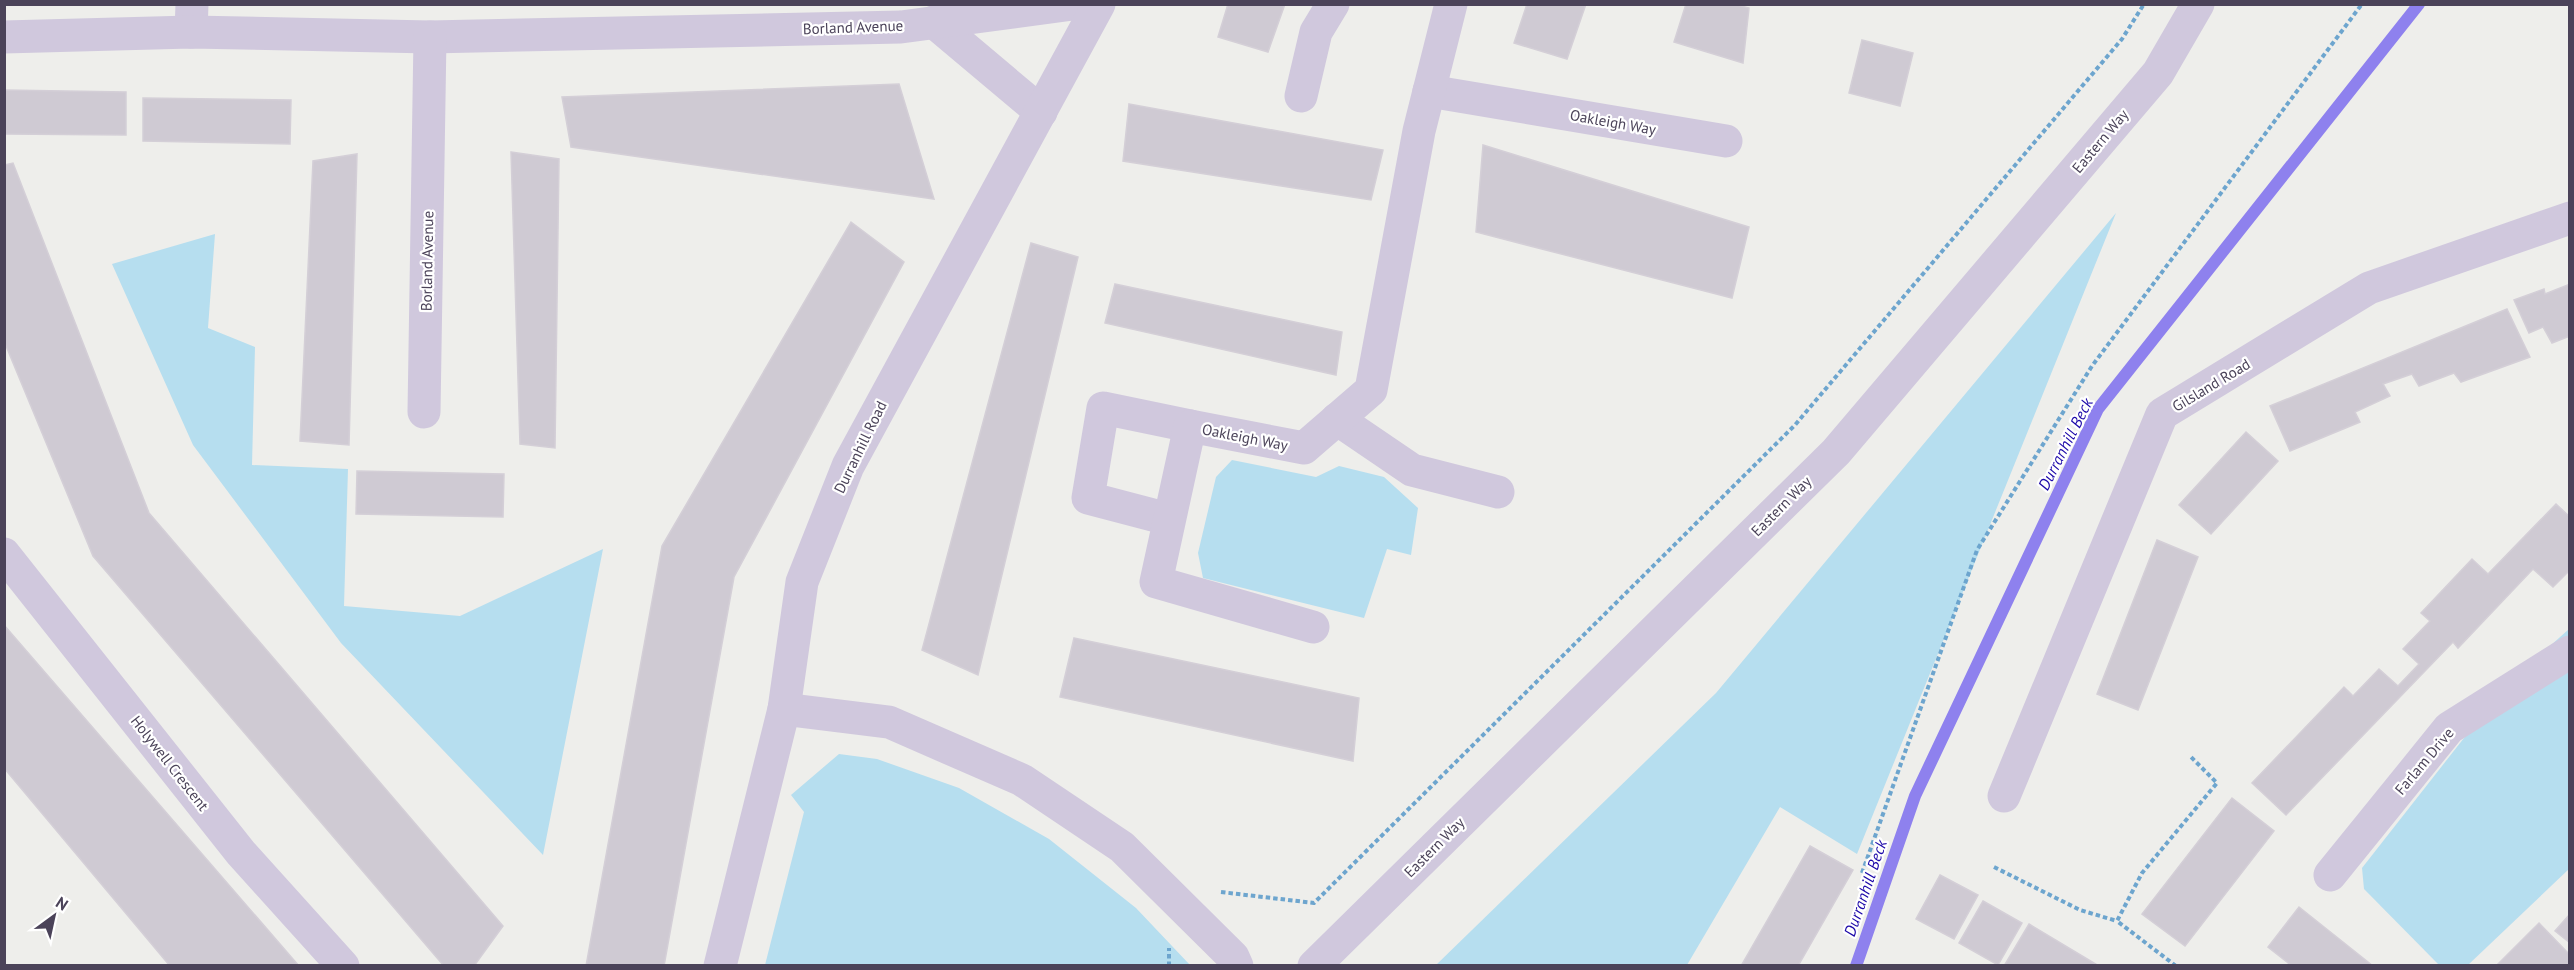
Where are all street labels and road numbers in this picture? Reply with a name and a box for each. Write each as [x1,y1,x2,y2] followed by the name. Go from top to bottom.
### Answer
[803,16,903,38] street label: Borland Avenue
[1568,105,1658,139] street label: Oakleigh Way
[2068,105,2132,177] street label: Eastern Way
[417,211,437,311] street label: Borland Avenue
[2168,354,2254,416] street label: Gilsland Road
[829,398,891,496] street label: Durranhill Road
[1200,419,1290,455] street label: Oakleigh Way
[1747,472,1815,540] street label: Eastern Way
[127,712,213,814] street label: Holywell Crescent
[2390,724,2458,798] street label: Farlam Drive
[1400,813,1468,881] street label: Eastern Way

